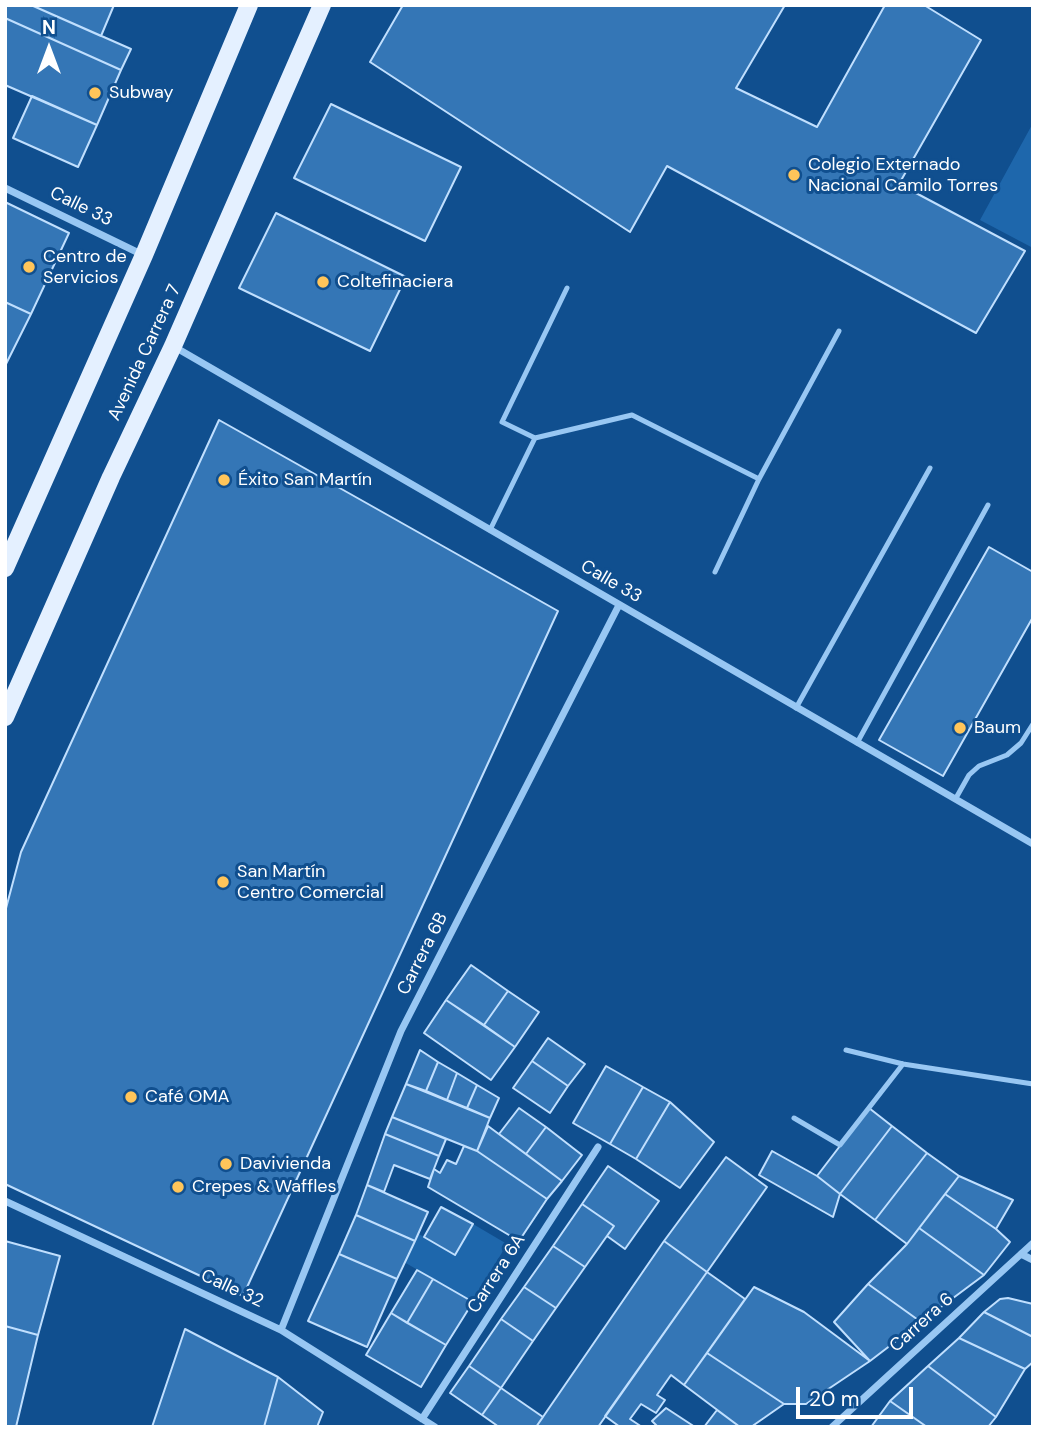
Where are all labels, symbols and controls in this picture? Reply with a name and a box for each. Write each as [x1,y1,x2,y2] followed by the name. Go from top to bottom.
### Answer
[14,14,84,84] north arrow
[42,15,56,40] text: N
[109,82,174,104] place label: Subway
[87,85,103,101] marker: Subway
[808,154,998,196] place label: Colegio Externado Nacional Camilo Torres
[786,167,802,183] marker: Colegio Externado Nacional Camilo Torres
[46,183,116,231] street label: Calle 33
[43,246,127,288] place label: Centro de Servicios
[21,259,37,275] marker: Centro de Servicios
[337,271,453,293] place label: Coltefinaciera
[315,274,331,290] marker: Coltefinaciera
[104,282,186,424] street label: Avenida Carrera 7
[238,469,372,491] place label: Éxito San Martín
[216,472,232,488] marker: Éxito San Martín
[577,556,645,608] street label: Calle 33
[974,717,1021,739] place label: Baum
[952,720,968,736] marker: Baum
[237,861,384,903] place label: San Martín Centro Comercial
[215,874,231,890] marker: San Martín Centro Comercial
[393,909,453,999] street label: Carrera 6B
[145,1086,229,1108] place label: Café OMA
[123,1089,139,1105] marker: Café OMA
[240,1153,331,1175] place label: Davivienda
[218,1156,234,1172] marker: Davivienda
[192,1176,337,1198] place label: Crepes & Waffles
[170,1179,186,1195] marker: Crepes & Waffles
[464,1231,530,1317] street label: Carrera 6A
[197,1265,267,1313] street label: Calle 32
[886,1289,958,1357] street label: Carrera 6
[800,1372,917,1416] scale bar
[809,1385,860,1413] text: 20 m

